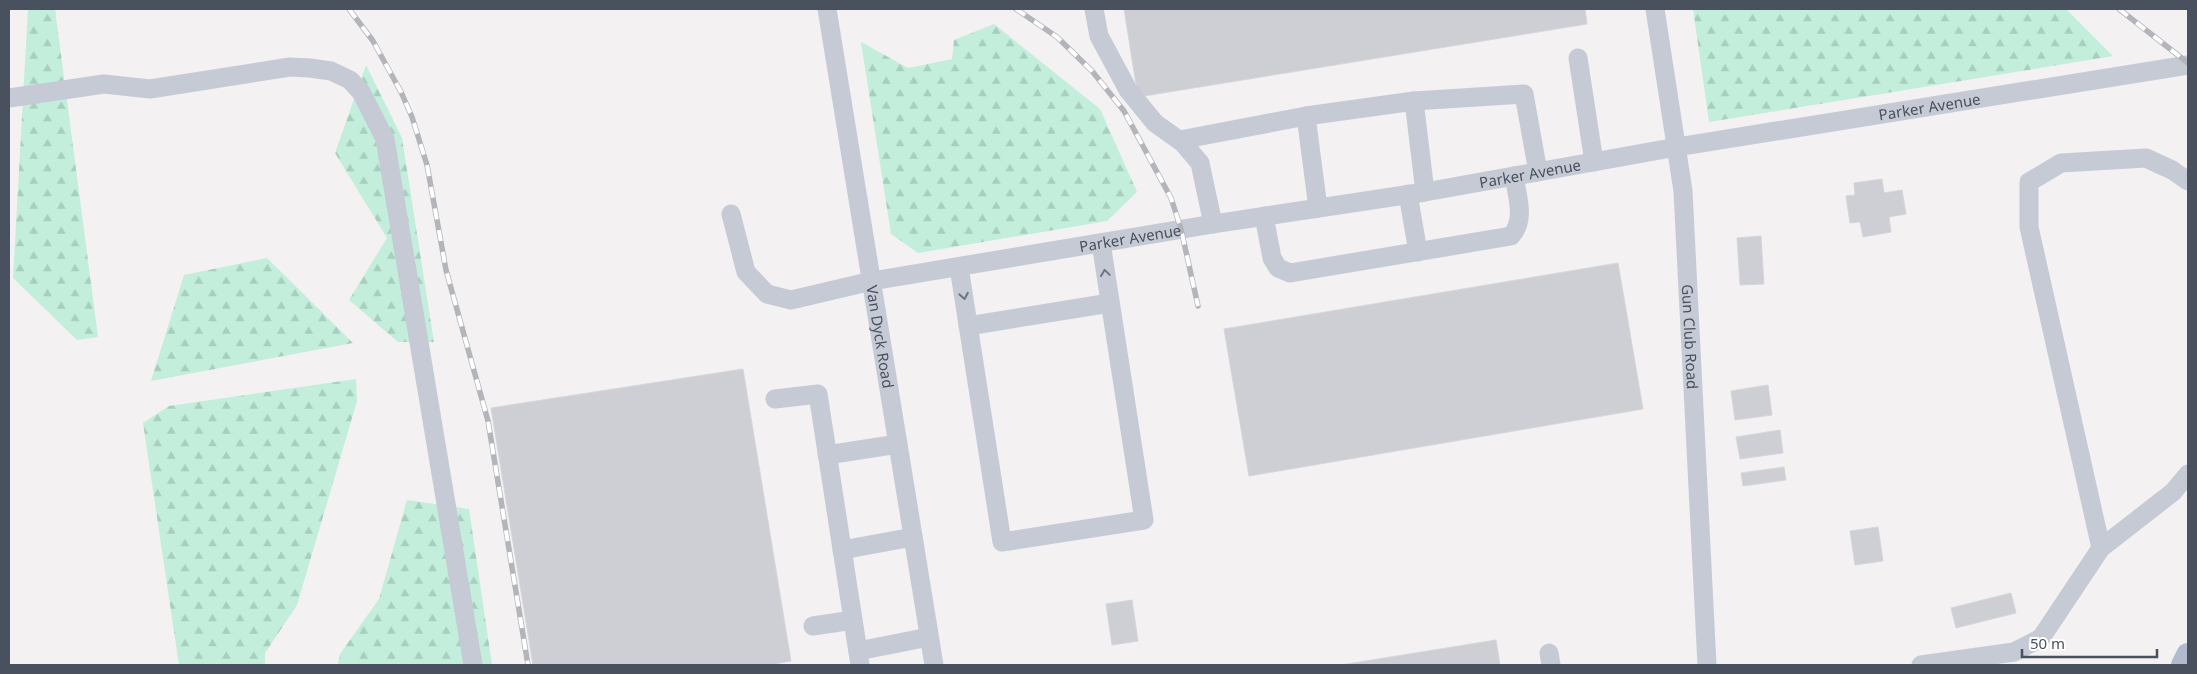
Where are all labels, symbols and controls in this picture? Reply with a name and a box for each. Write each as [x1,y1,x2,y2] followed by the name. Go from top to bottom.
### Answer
[1877,88,1982,125] street label: Parker Avenue
[1477,154,1582,192] street label: Parker Avenue
[1078,219,1183,256] street label: Parker Avenue
[1101,269,1111,277] one-way arrow
[862,284,899,390] street label: Van Dyck Road
[1678,284,1703,390] street label: Gun Club Road
[958,293,969,301] one-way arrow
[2022,626,2157,658] scale bar
[2030,633,2065,653] text: 50 m

